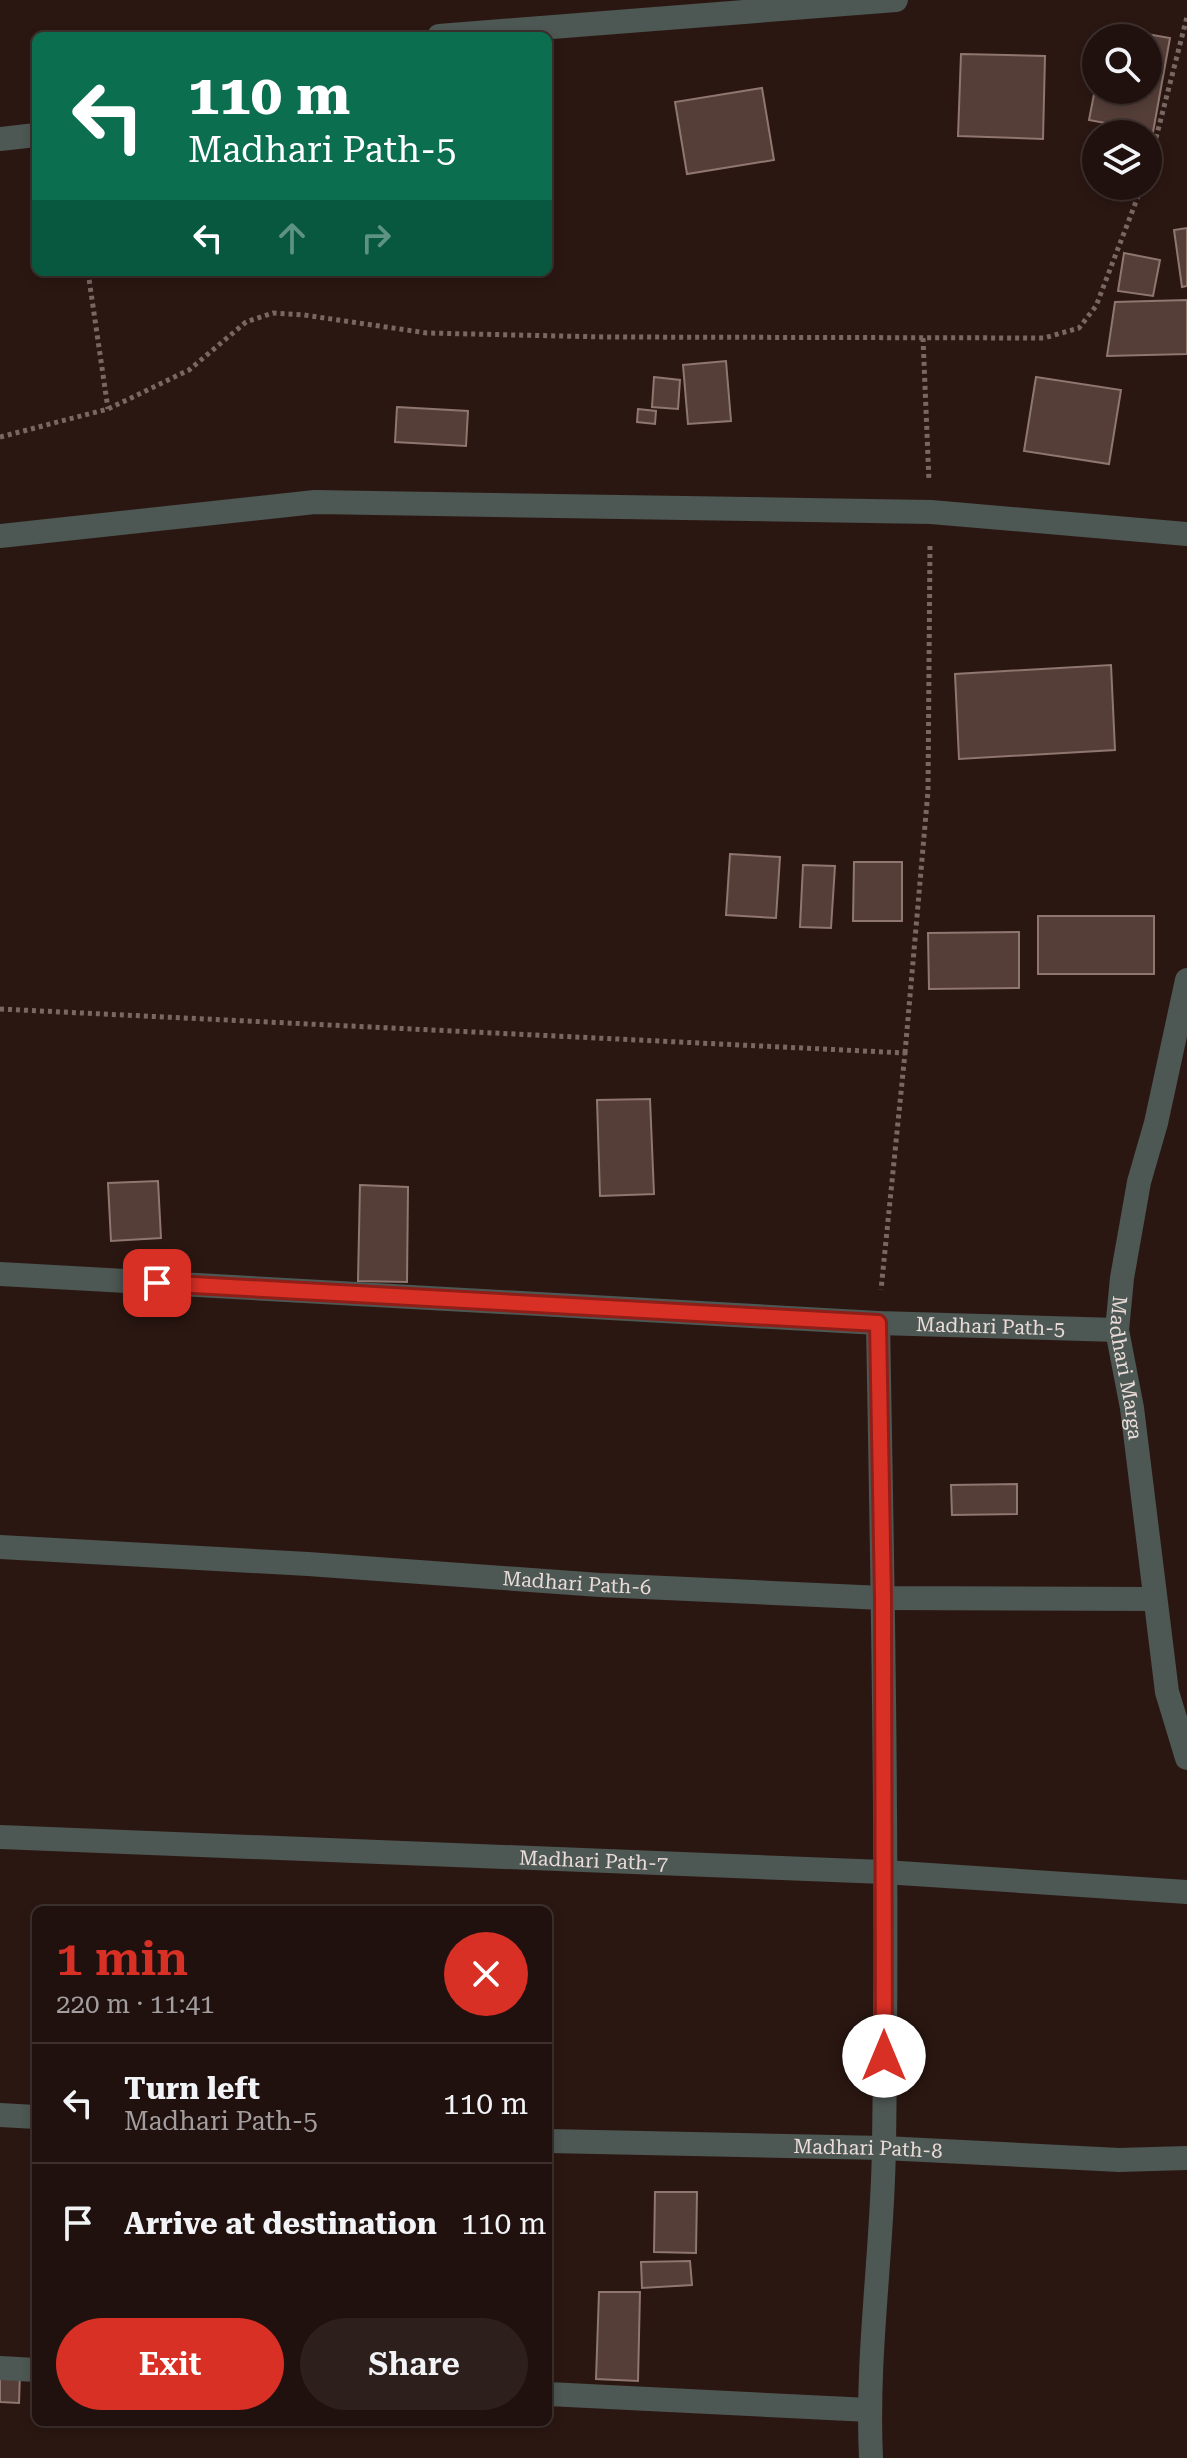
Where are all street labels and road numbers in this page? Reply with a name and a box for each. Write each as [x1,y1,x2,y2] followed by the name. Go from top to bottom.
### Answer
[1104,1295,1148,1441] street label: Madhari Marga
[916,1312,1065,1340] street label: Madhari Path-5
[502,1566,652,1599] street label: Madhari Path-6
[519,1846,669,1875] street label: Madhari Path-7
[793,2134,943,2163] street label: Madhari Path-8

